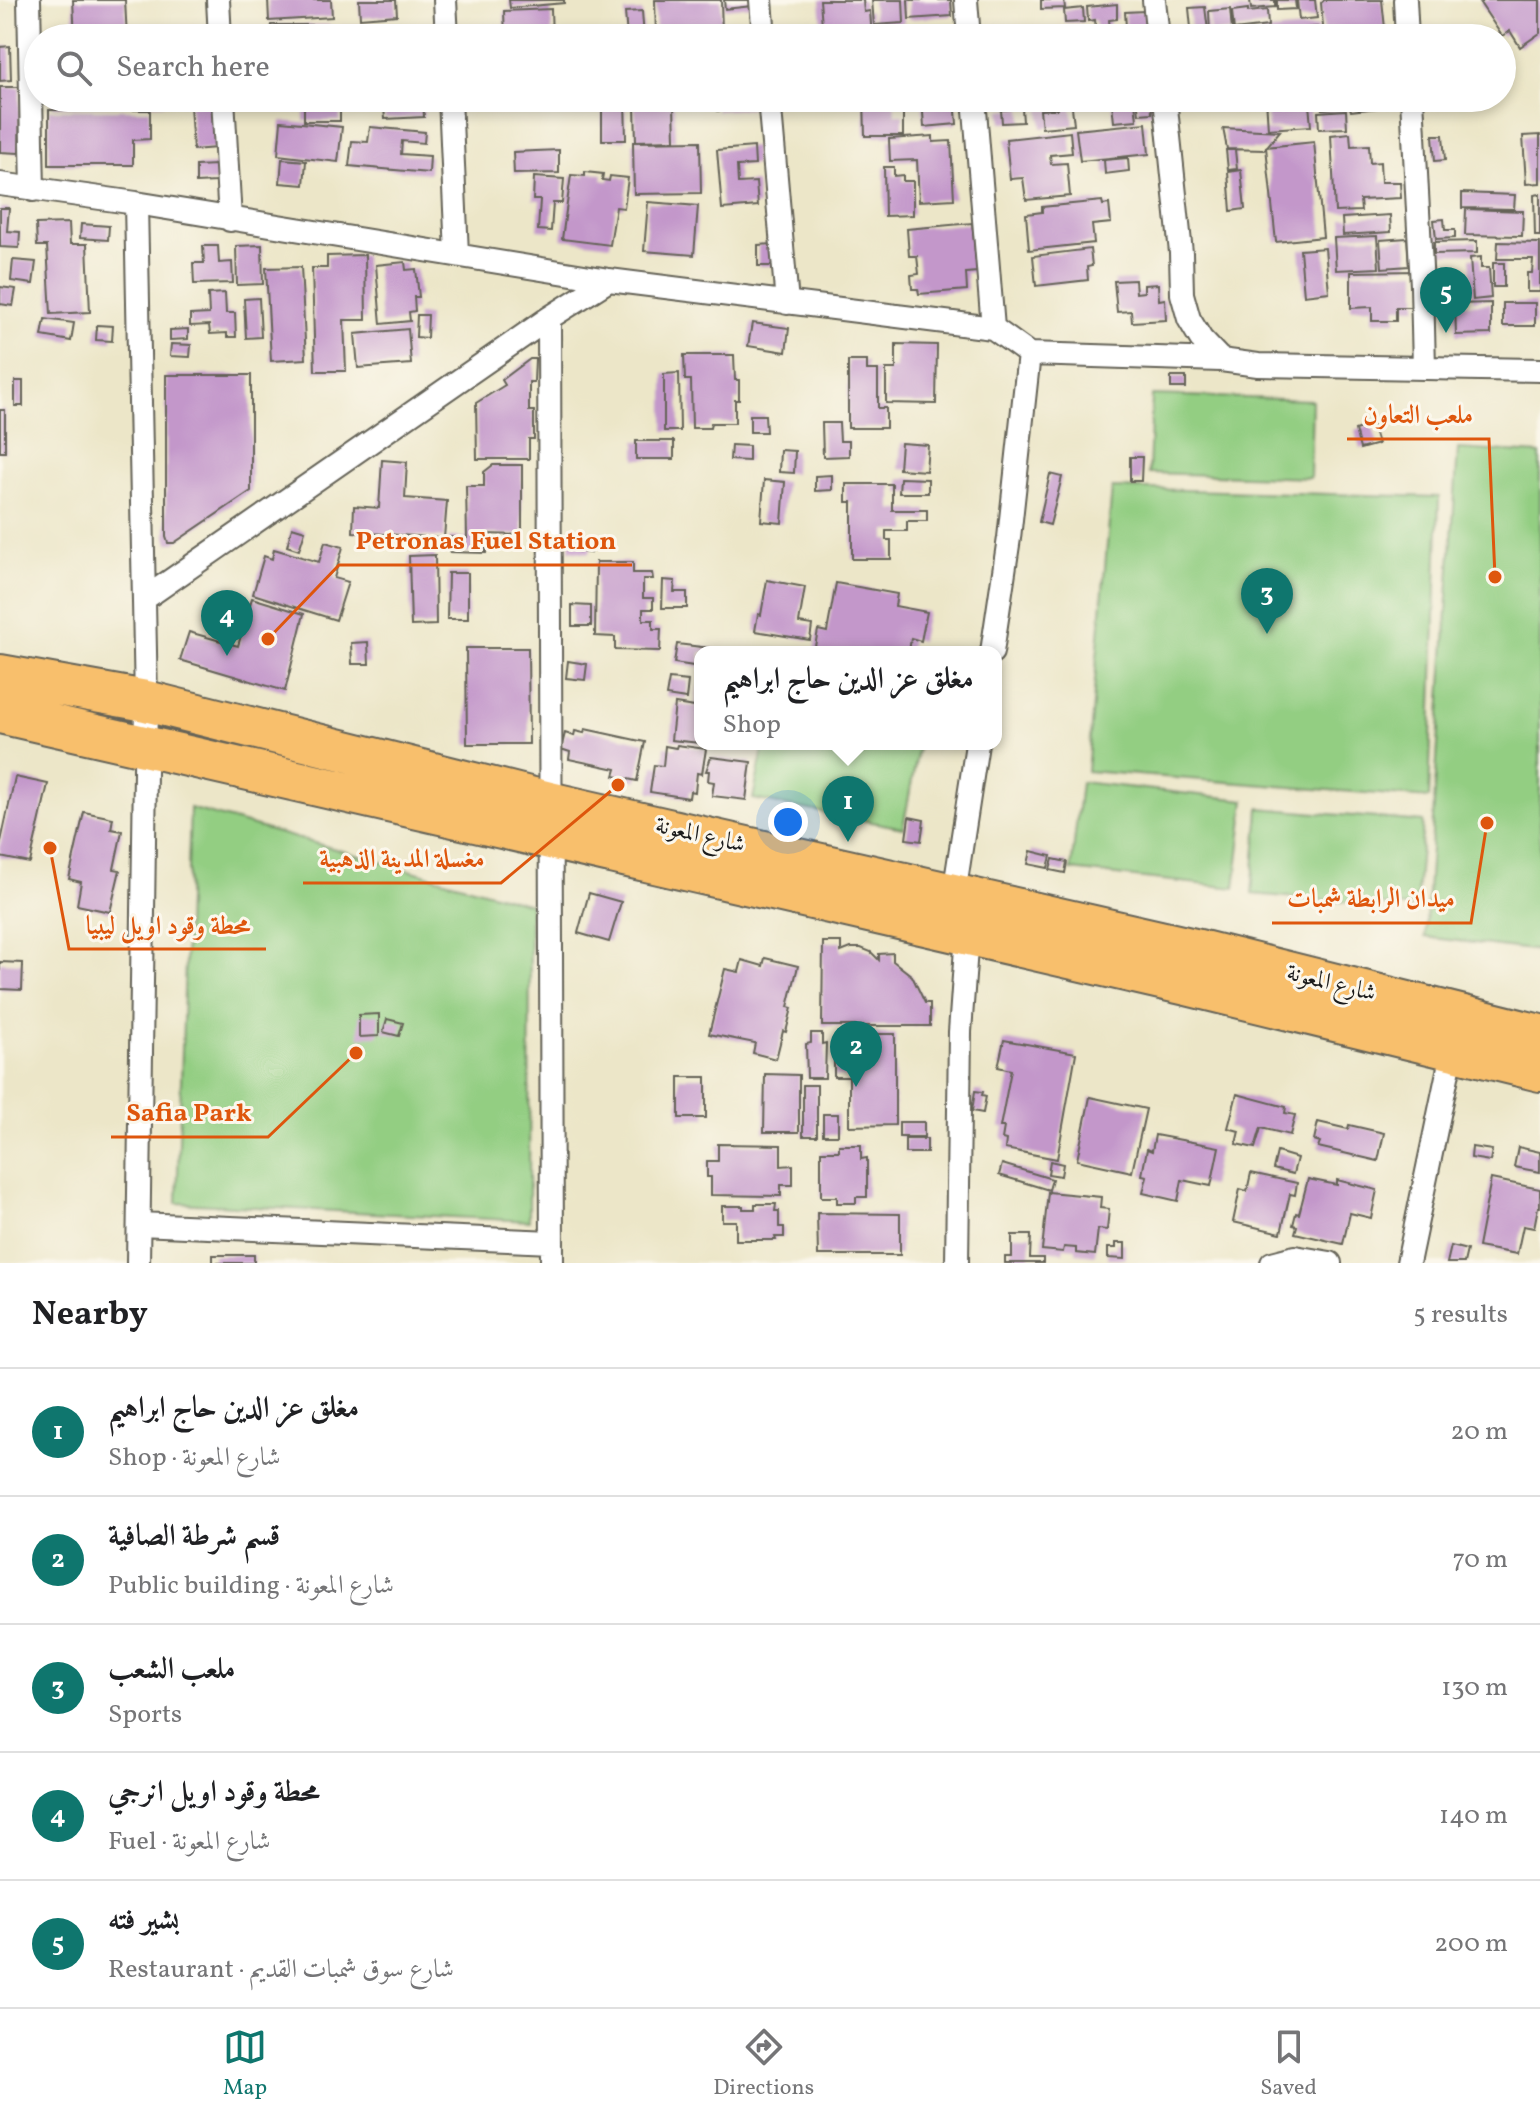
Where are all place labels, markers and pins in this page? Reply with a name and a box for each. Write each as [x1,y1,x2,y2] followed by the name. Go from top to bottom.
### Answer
[1420,267,1472,333] pin: 5
[1347,389,1489,439] callout: ملعب التعاون
[339,515,632,565] callout: Petronas Fuel Station
[1241,568,1293,634] pin: 3
[201,590,253,656] pin: 4
[822,776,874,842] pin: 1
[303,833,501,883] callout: مغسلة المدينة الذهبية
[1272,873,1471,923] callout: ميدان الرابطة شمبات
[69,899,266,949] callout: محطة وقود اويل ليبيا
[830,1021,882,1087] pin: 2
[111,1087,268,1137] callout: Safia Park

